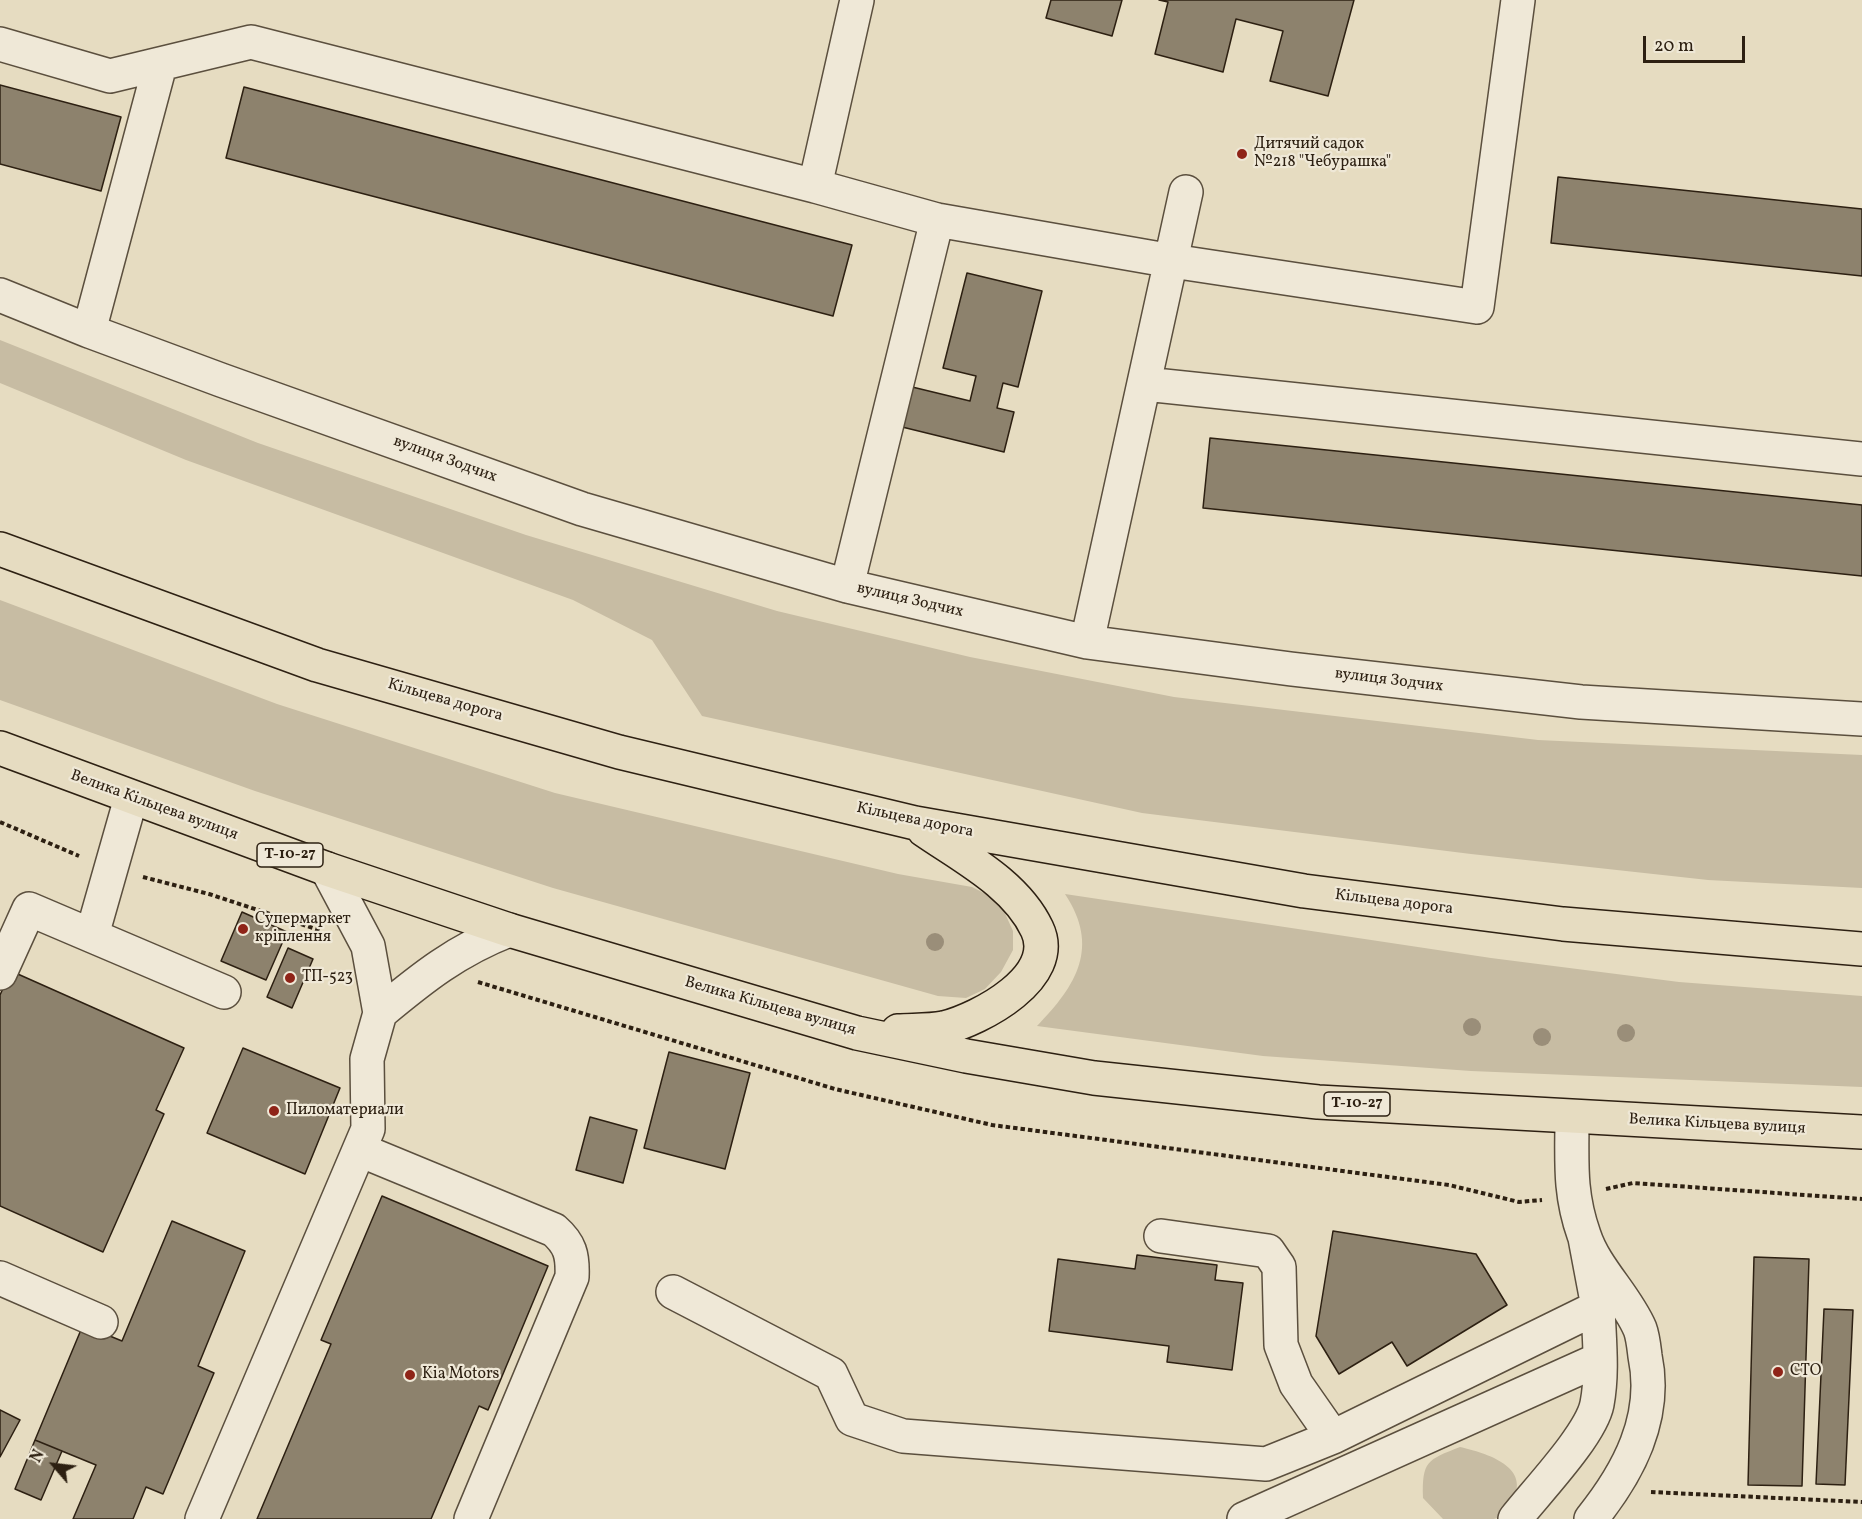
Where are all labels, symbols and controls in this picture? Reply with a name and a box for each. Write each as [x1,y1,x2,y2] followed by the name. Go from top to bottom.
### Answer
[1646,24,1748,62] scale bar
[1654,34,1694,59] text: 20 m
[1254,135,1391,173] place label: Дитячий садок №218 "Чебурашка"
[1235,147,1249,161] marker: Дитячий садок №218 "Чебурашка"
[391,432,499,488] street label: вулиця Зодчих
[855,579,965,623] street label: вулиця Зодчих
[1334,665,1444,697] street label: вулиця Зодчих
[385,675,505,727] street label: Кільцева дорога
[68,767,240,845] street label: Велика Кільцева вулиця
[855,799,975,843] street label: Кільцева дорога
[257,843,323,867] road number: Т-10-27
[1334,886,1454,920] street label: Кільцева дорога
[255,910,351,948] place label: Супермаркет кріплення
[236,922,250,936] marker: Супермаркет кріплення
[302,968,353,988] place label: ТП-523
[283,971,297,985] marker: ТП-523
[682,973,858,1041] street label: Велика Кільцева вулиця
[1324,1092,1390,1116] road number: Т-10-27
[286,1101,404,1121] place label: Пиломатериали
[267,1104,281,1118] marker: Пиломатериали
[1628,1111,1806,1139] street label: Велика Кільцева вулиця
[1790,1362,1821,1382] place label: СТО
[422,1365,499,1385] place label: Kia Motors
[1771,1365,1785,1379] marker: СТО
[403,1368,417,1382] marker: Kia Motors
[24,1435,84,1495] north arrow
[26,1446,51,1467] text: N

